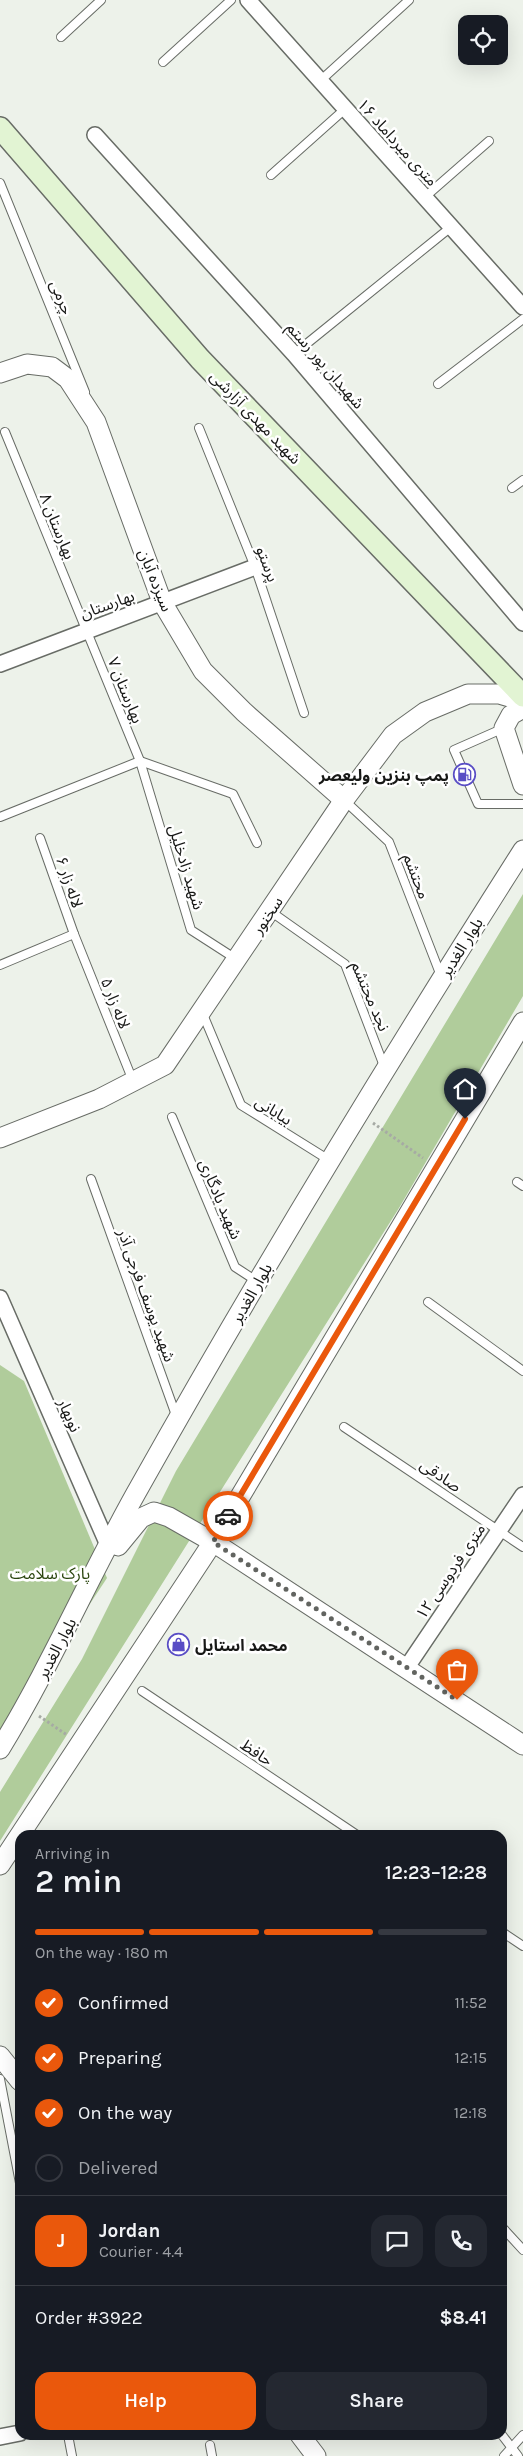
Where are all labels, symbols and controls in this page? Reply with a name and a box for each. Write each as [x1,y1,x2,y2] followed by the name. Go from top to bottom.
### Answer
[458,15,508,65] map controls
[458,15,508,65] button: locate
[353,95,442,190] street label: ۱۶ متری میرداماد
[45,277,77,318] street label: چرمی
[281,318,368,415] street label: شهیدان پور رستم
[206,367,305,468] street label: شهید مهدی آزارشی
[36,490,79,562] street label: بهارستان ۸
[251,544,283,585] street label: پرستو
[134,546,177,614] street label: سیزده آبان
[77,586,137,623] street label: بهارستان
[104,654,147,726] street label: بهارستان ۷
[453,763,477,787] fuel station icon: پمپ بنزین ولیعصر
[318,766,449,786] place label: پمپ بنزین ولیعصر
[165,822,208,912] street label: شهید زادخلیل
[396,851,434,903] street label: محتشم
[52,854,87,910] street label: لاله زار ۶
[247,893,287,939] street label: سخنور
[435,914,487,981] street label: بلوار الغدیر
[345,958,394,1035] street label: نجد محتشم
[97,975,134,1031] street label: لاله زار ۵
[444,1068,486,1119] pin
[451,1075,479,1103] icon: home
[252,1092,296,1129] street label: بیابانی
[195,1156,246,1242] street label: شهید یادگاری
[113,1225,179,1364] street label: شهید یوسف فرجی آذر
[226,1260,276,1327] street label: بلوار الغدیر
[53,1395,85,1435] street label: نوبهار
[416,1455,465,1496] street label: صادقی
[203,1491,253,1541] courier
[214,1502,242,1530] icon: car
[412,1520,489,1623] street label: ۱۲ متری فردوسی
[10,1564,90,1584] park label: پارک سلامت
[32,1615,80,1683] street label: بلوار الغدیر
[167,1633,191,1657] shop icon: محمد استایل
[195,1636,288,1655] place label: محمد استایل
[436,1649,478,1700] pin
[443,1656,471,1684] icon: bag
[237,1735,276,1770] street label: حافظ
[35,1844,110,1863] text: Arriving in
[385,1862,487,1884] text: 12:23–12:28
[35,1863,122,1900] text: 2 min
[35,1943,168,1962] text: On the way · 180 m
[35,1989,63,2017] icon: check
[78,1992,169,2014] text: Confirmed
[454,1993,487,2012] text: 11:52
[35,2044,63,2072] icon: check
[78,2047,161,2069] text: Preparing
[454,2048,487,2067] text: 12:15
[35,2099,63,2127] icon: check
[78,2102,172,2124] text: On the way
[454,2103,487,2122] text: 12:18
[78,2157,158,2179] text: Delivered
[371,2215,423,2267] button: chat
[435,2215,487,2267] button: phone
[99,2220,160,2242] text: Jordan
[57,2230,65,2252] text: J
[99,2242,183,2261] text: Courier · 4.4
[35,2307,143,2329] text: Order #3922
[439,2307,487,2329] text: $8.41
[35,2372,256,2430] button: Help
[266,2372,487,2430] button: Share

